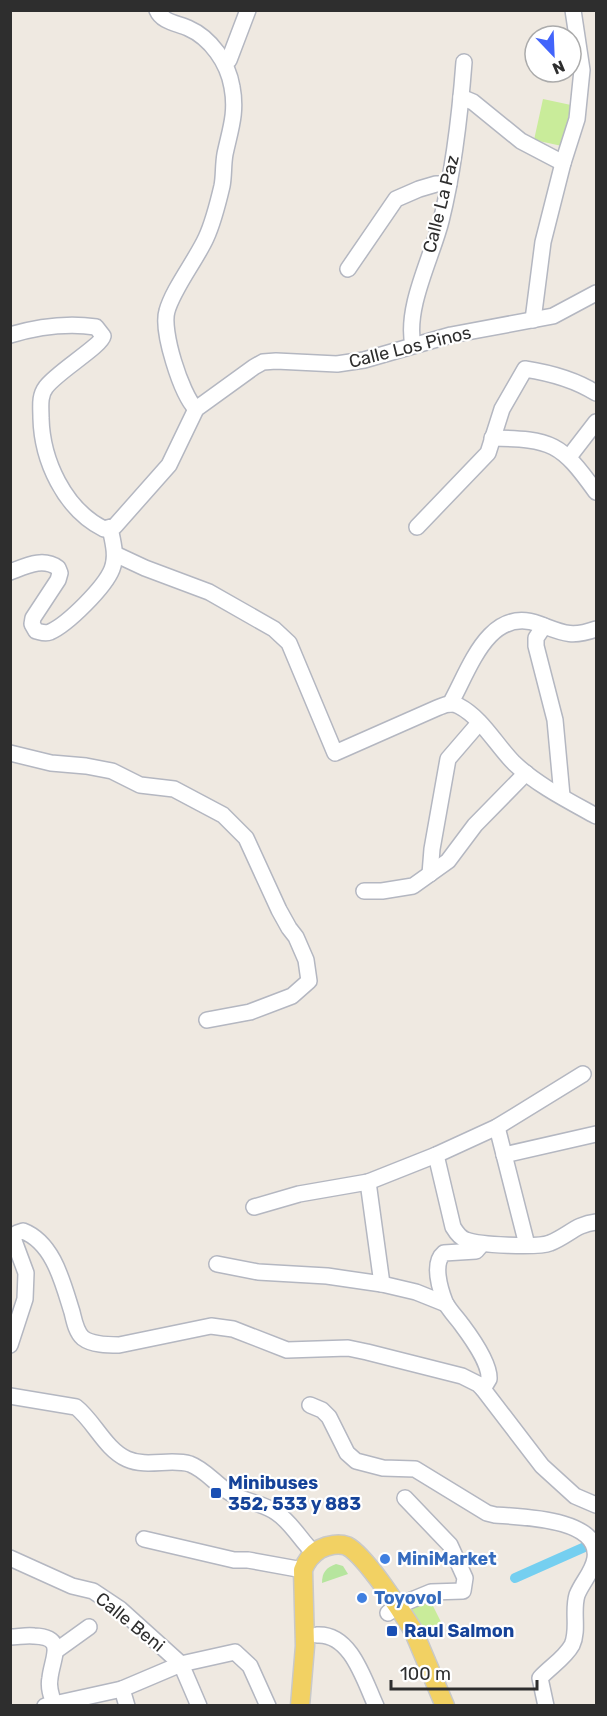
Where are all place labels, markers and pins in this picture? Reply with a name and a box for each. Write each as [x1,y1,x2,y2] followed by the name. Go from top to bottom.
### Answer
[228,1472,361,1515] place label: Minibuses 352, 533 y 883
[209,1486,223,1500] marker: Minibuses 352, 533 y 883
[397,1548,497,1570] place label: MiniMarket
[378,1552,392,1566] marker: MiniMarket
[374,1587,442,1609] place label: Toyovol
[355,1591,369,1605] marker: Toyovol
[404,1620,514,1642] place label: Raul Salmon
[385,1624,399,1638] marker: Raul Salmon

